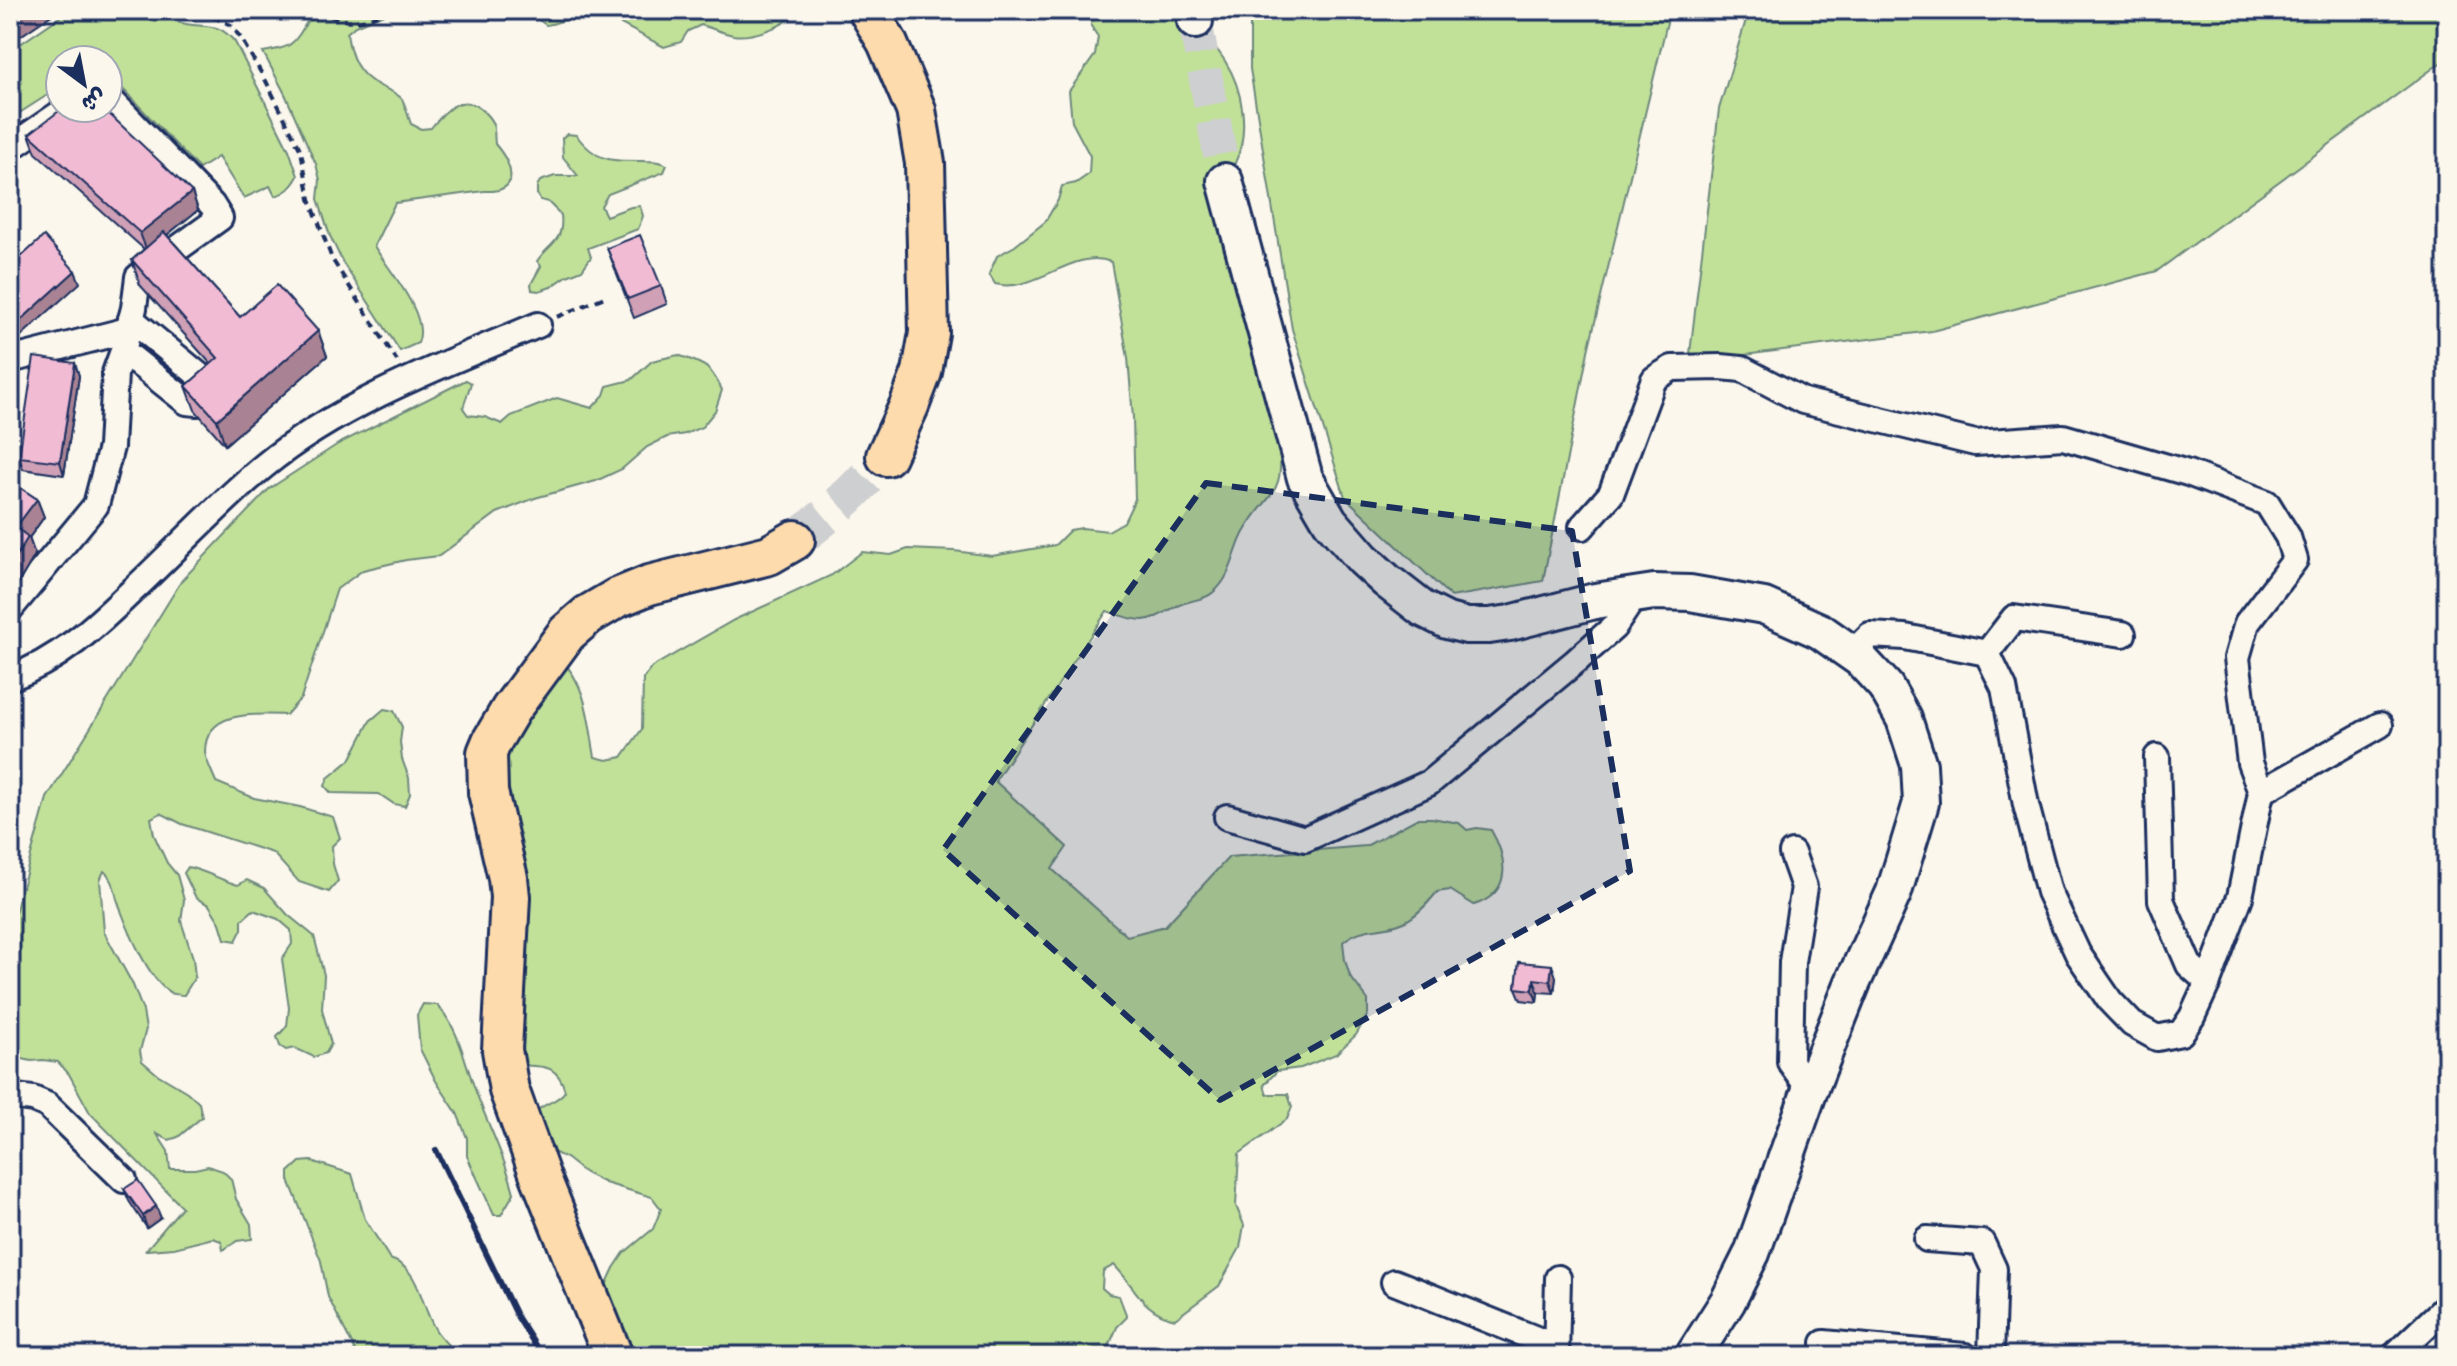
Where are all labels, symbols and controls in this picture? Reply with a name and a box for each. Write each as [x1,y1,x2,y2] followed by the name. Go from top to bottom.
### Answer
[44,44,124,124] north arrow
[76,82,113,120] text: ش

